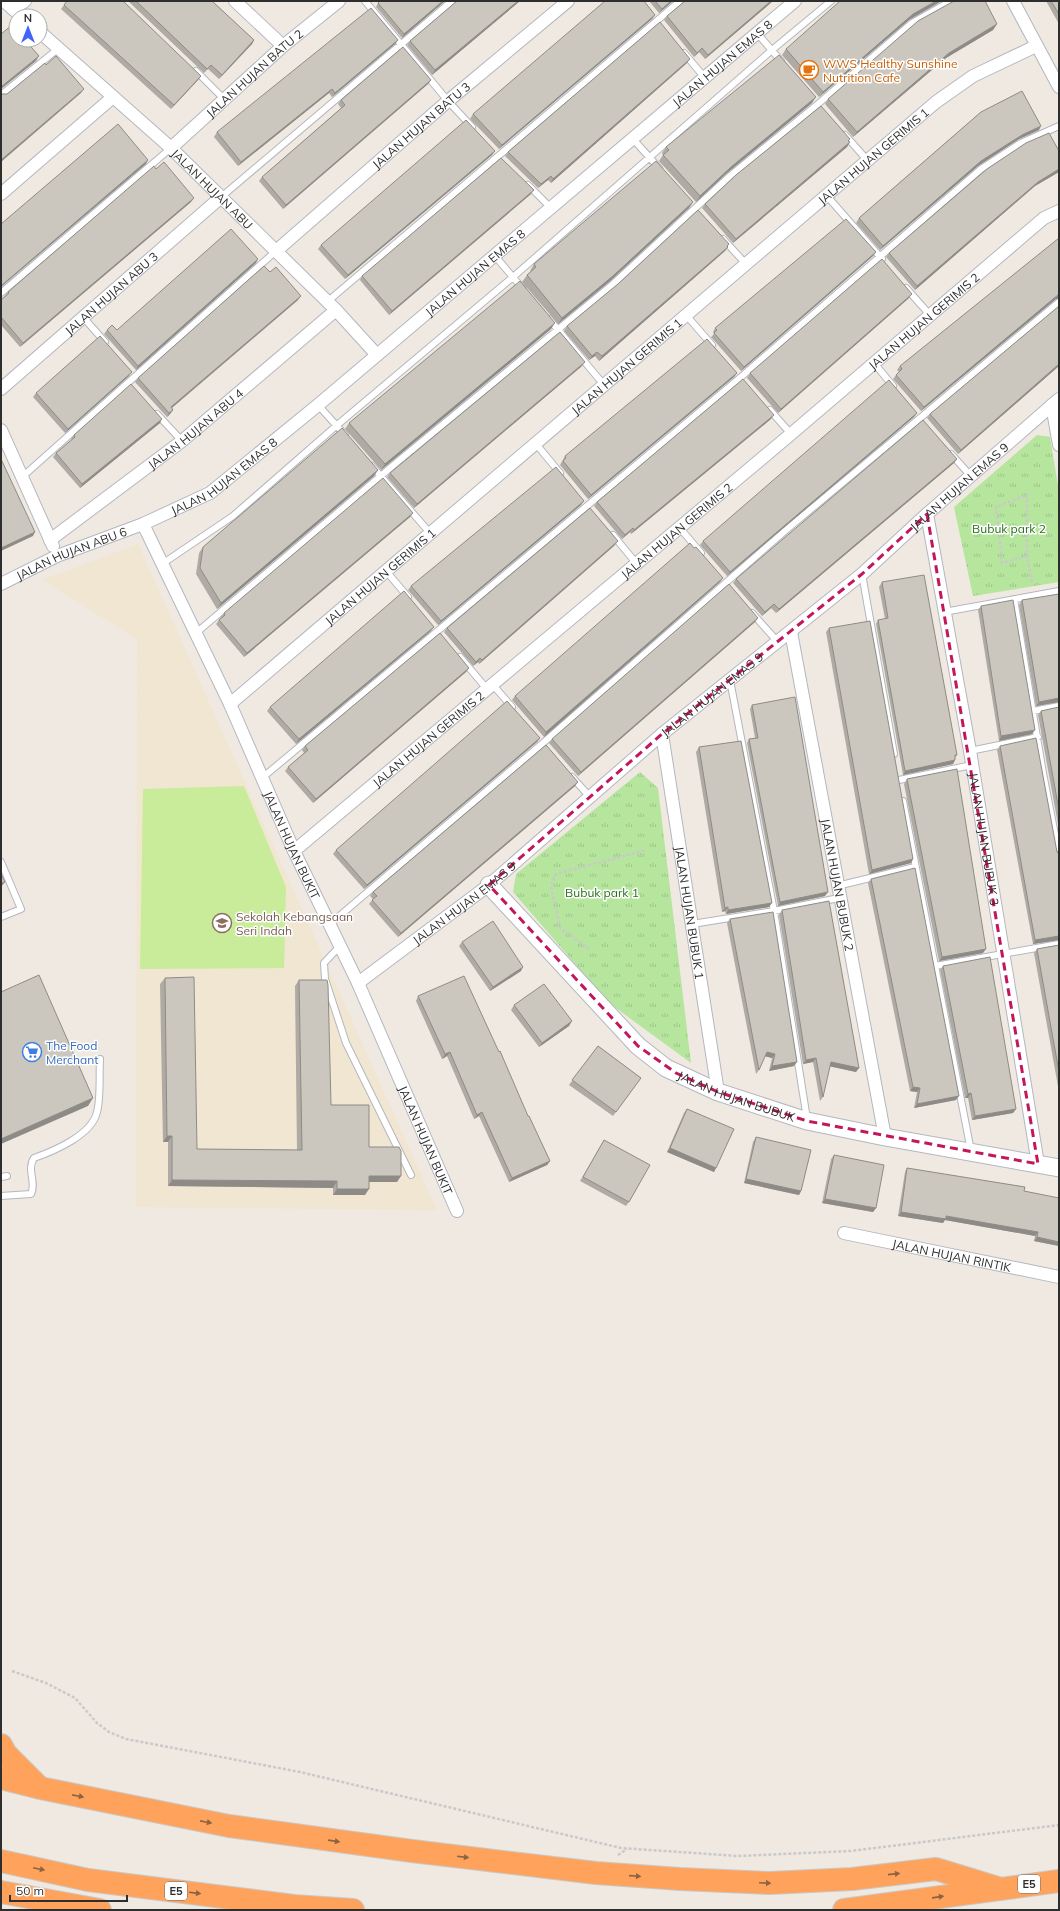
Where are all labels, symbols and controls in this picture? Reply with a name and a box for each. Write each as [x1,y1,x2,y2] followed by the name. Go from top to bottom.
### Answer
[8,8,48,48] north arrow
[24,11,32,25] text: N
[669,16,775,109] street label: JALAN HUJAN EMAS 8
[203,26,306,120] street label: JALAN HUJAN BATU 2
[823,56,957,85] place label: WWS Healthy Sunshine Nutrition Cafe
[798,59,820,81] cafe icon: WWS Healthy Sunshine Nutrition Cafe
[369,78,473,172] street label: JALAN HUJAN BATU 3
[814,104,932,207] street label: JALAN HUJAN GERIMIS 1
[169,145,256,232] street label: JALAN HUJAN ABU
[422,226,528,319] street label: JALAN HUJAN EMAS 8
[61,248,161,338] street label: JALAN HUJAN ABU 3
[865,269,982,372] street label: JALAN HUJAN GERIMIS 2
[568,314,685,417] street label: JALAN HUJAN GERIMIS 1
[144,385,246,472] street label: JALAN HUJAN ABU 4
[168,434,280,518] street label: JALAN HUJAN EMAS 8
[906,439,1011,534] street label: JALAN HUJAN EMAS 9
[617,479,735,581] street label: JALAN HUJAN GERIMIS 2
[972,521,1046,536] park label: Bubuk park 2
[13,523,129,583] street label: JALAN HUJAN ABU 6
[321,525,438,628] street label: JALAN HUJAN GERIMIS 1
[658,649,766,740] street label: JALAN HUJAN EMAS 9
[369,687,487,790] street label: JALAN HUJAN GERIMIS 2
[966,771,1003,906] street label: JALAN HUJAN BUBUK 3
[261,788,324,902] street label: JALAN HUJAN BUKIT
[818,817,858,952] street label: JALAN HUJAN BUBUK 2
[672,845,708,980] street label: JALAN HUJAN BUBUK 1
[409,858,519,947] street label: JALAN HUJAN EMAS 9
[565,885,639,900] park label: Bubuk park 1
[236,909,353,938] place label: Sekolah Kebangsaan Seri Indah
[211,912,233,934] school or university icon: Sekolah Kebangsaan Seri Indah
[46,1038,99,1067] place label: The Food Merchant
[21,1041,43,1063] supermarket icon: The Food Merchant
[676,1067,797,1124] street label: JALAN HUJAN BUBUK
[396,1083,457,1197] street label: JALAN HUJAN BUKIT
[891,1236,1013,1275] street label: JALAN HUJAN RINTIK
[72,1793,84,1799] one-way arrow
[199,1819,212,1825] one-way arrow
[328,1838,340,1844] one-way arrow
[457,1854,469,1861] one-way arrow
[33,1867,45,1873] one-way arrow
[888,1871,900,1877] one-way arrow
[629,1872,641,1879] one-way arrow
[1018,1875,1040,1893] road number: E5
[10,1877,127,1903] scale bar
[759,1880,772,1886] one-way arrow
[165,1882,187,1900] road number: E5
[16,1883,44,1898] text: 50 m
[189,1890,201,1896] one-way arrow
[932,1894,944,1900] one-way arrow

